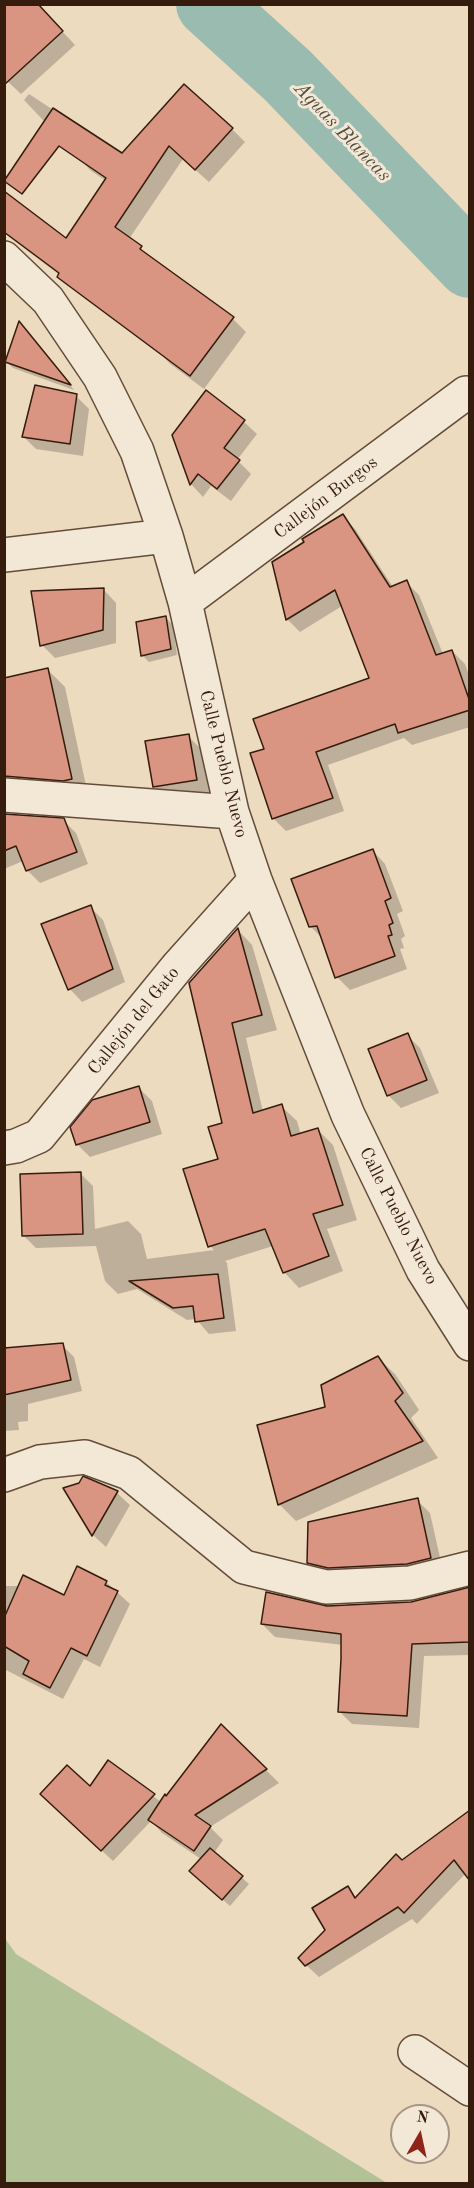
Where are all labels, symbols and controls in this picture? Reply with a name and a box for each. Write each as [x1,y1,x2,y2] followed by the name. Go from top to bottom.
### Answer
[288,77,396,187] water label: Aguas Blancas
[270,452,382,544] street label: Callejón Burgos
[194,688,252,840] street label: Calle Pueblo Nuevo
[84,963,184,1079] street label: Callejón del Gato
[354,1144,442,1288] street label: Calle Pueblo Nuevo
[390,2104,450,2164] north arrow
[415,2109,430,2127] text: N

